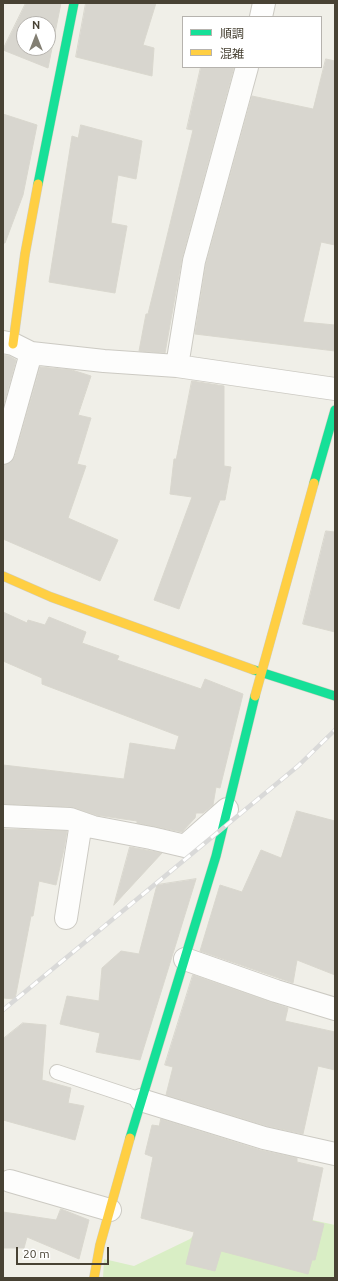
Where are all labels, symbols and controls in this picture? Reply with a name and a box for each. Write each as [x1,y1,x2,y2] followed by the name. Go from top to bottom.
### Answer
[16,16,56,56] north arrow
[182,16,322,68] legend
[32,19,40,31] text: N
[220,27,244,40] text: 順調
[220,47,244,60] text: 混雑
[18,1239,111,1265] scale bar
[23,1247,50,1260] text: 20 m

